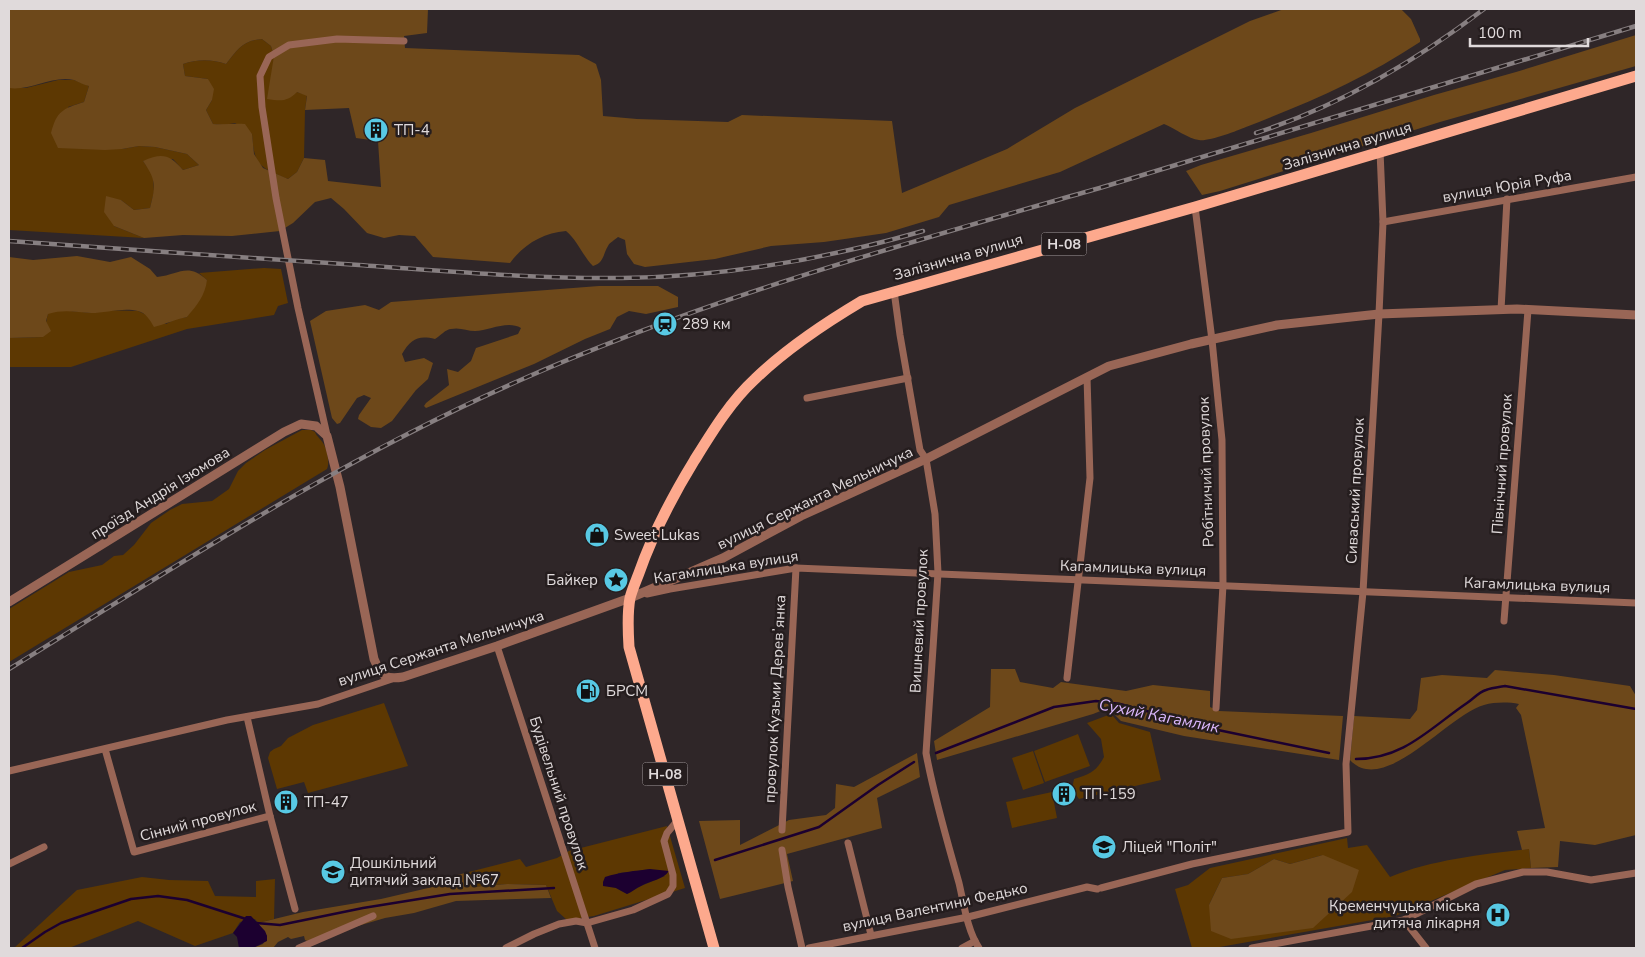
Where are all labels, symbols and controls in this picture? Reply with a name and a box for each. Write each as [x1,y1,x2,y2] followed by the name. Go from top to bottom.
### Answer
[1470,15,1588,47] scale bar
[1478,23,1522,43] text: 100 m
[363,117,389,143] building icon: ТП-4
[1280,117,1414,175] street label: Залізнична вулиця
[394,120,430,140] place label: ТП-4
[1441,165,1573,207] street label: вулиця Юрія Руфа
[891,229,1025,285] street label: Залізнична вулиця
[1042,232,1086,255] road number: Н-08
[652,311,678,337] station icon: 289 км
[682,314,731,334] place label: 289 км
[1487,393,1517,535] street label: Північний провулок
[1193,396,1219,548] street label: Робітничий провулок
[1341,417,1369,565] street label: Сиваський провулок
[87,442,233,544] street label: проїзд Андрія Ізюмова
[714,442,916,554] street label: вулиця Сержанта Мельничука
[584,522,610,548] shop icon: Sweet Lukas
[614,525,700,545] place label: Sweet Lukas
[652,546,800,588] street label: Кагамлицька вулиця
[905,548,933,694] street label: Вишневий провулок
[1059,555,1207,581] street label: Кагамлицька вулиця
[603,567,629,593] place icon: Байкер
[546,570,598,590] place label: Байкер
[1463,572,1611,598] street label: Кагамлицька вулиця
[760,594,790,804] street label: провулок Кузьми Деревʼянка
[335,605,547,691] street label: вулиця Сержанта Мельничука
[575,678,601,704] fuel station icon: БРСМ
[606,681,648,701] place label: БРСМ
[1097,694,1222,739] water label: Сухий Кагамлик
[525,714,593,872] street label: Будівельний провулок
[642,762,688,786] road number: Н-08
[1051,781,1077,807] building icon: ТП-159
[1082,784,1136,804] place label: ТП-159
[273,789,299,815] building icon: ТП-47
[304,792,349,812] place label: ТП-47
[138,796,258,846] street label: Сінний провулок
[1091,834,1117,860] school or university icon: Ліцей "Політ"
[1122,837,1217,857] place label: Ліцей "Політ"
[350,853,499,890] place label: Дошкільний дитячий заклад №67
[320,859,346,885] school or university icon: Дошкільний дитячий заклад №67
[841,878,1029,936] street label: вулиця Валентини Федько
[1329,896,1480,933] place label: Кременчуцька міська дитяча лікарня
[1485,902,1511,928] hospital icon: Кременчуцька міська дитяча лікарня

